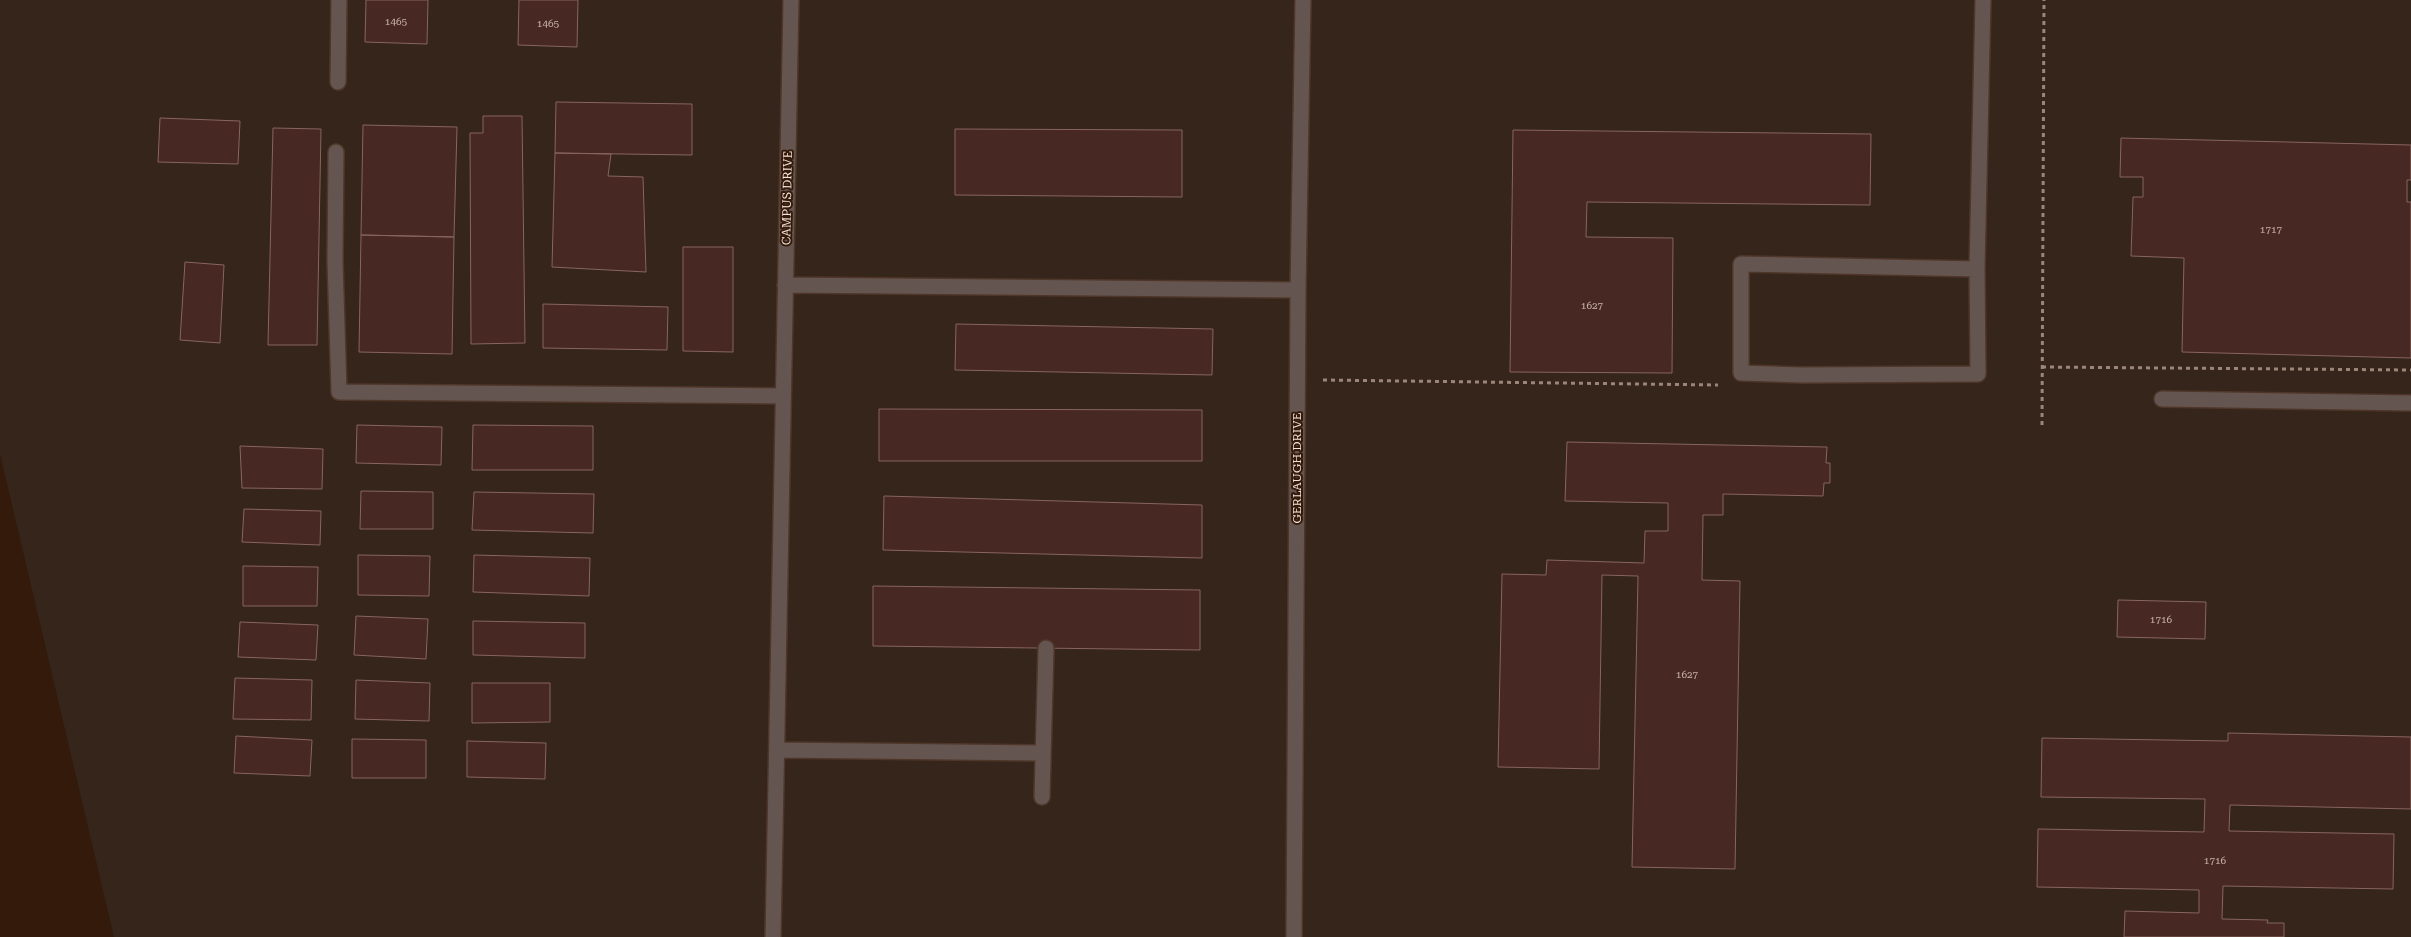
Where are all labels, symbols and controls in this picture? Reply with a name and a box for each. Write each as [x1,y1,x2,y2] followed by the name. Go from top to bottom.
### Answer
[385,16,408,27] house number: 1465
[537,18,560,29] house number: 1465
[779,151,795,245] street label: CAMPUS DRIVE
[2260,224,2283,235] house number: 1717
[1581,300,1604,311] house number: 1627
[1290,413,1304,523] street label: GERLAUGH DRIVE
[2150,614,2173,625] house number: 1716
[1676,669,1699,680] house number: 1627
[2204,855,2227,866] house number: 1716

